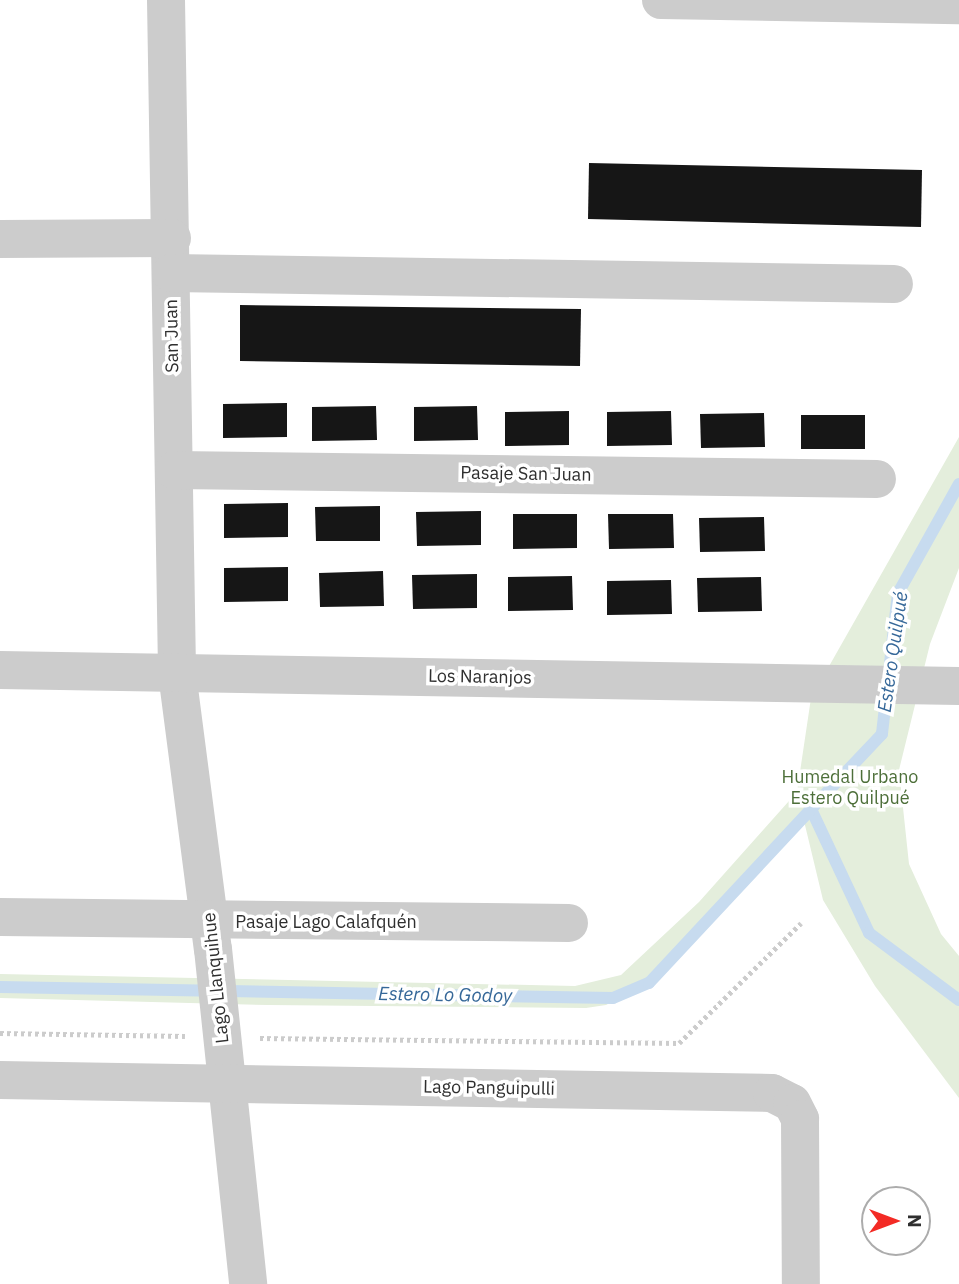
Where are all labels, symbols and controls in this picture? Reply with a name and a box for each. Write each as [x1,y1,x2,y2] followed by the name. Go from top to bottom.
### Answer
[161,299,183,373] street label: San Juan
[460,462,592,486] street label: Pasaje San Juan
[873,590,913,714] water label: Estero Quilpué
[428,665,532,689] street label: Los Naranjos
[782,767,918,810] park label: Humedal Urbano Estero Quilpué
[198,911,234,1045] street label: Lago Llanquihue
[235,911,417,933] street label: Pasaje Lago Calafquén
[378,982,512,1008] water label: Estero Lo Godoy
[423,1076,555,1100] street label: Lago Panguipulli
[861,1186,931,1256] north arrow
[903,1214,927,1228] text: N

